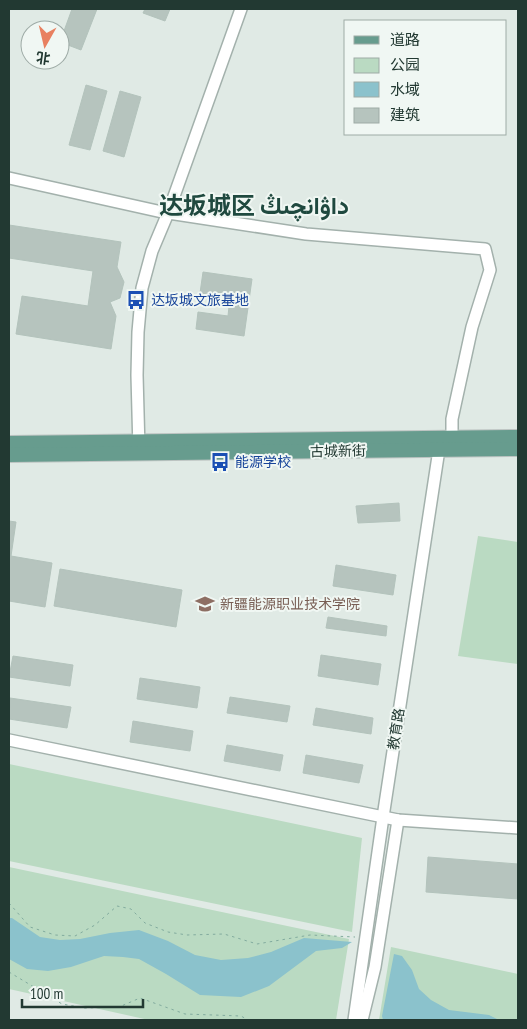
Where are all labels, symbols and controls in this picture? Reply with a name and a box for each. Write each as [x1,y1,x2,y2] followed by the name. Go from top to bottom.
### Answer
[20,20,70,70] north arrow
[344,20,507,135] legend
[390,30,420,49] text: 道路
[35,48,51,68] text: 北
[390,55,420,74] text: 公园
[390,80,420,99] text: 水域
[390,105,420,124] text: 建筑
[159,190,349,222] district label: 达坂城区 داۋانچىڭ
[125,289,147,311] bus stop icon: 达坂城文旅基地
[151,291,249,309] place label: 达坂城文旅基地
[310,442,366,460] street label: 古城新街
[209,451,231,473] bus stop icon: 能源学校
[235,453,291,471] place label: 能源学校
[194,593,216,615] school or university icon: 新疆能源职业技术学院
[220,595,360,613] place label: 新疆能源职业技术学院
[384,707,408,751] street label: 教育路
[22,976,144,1008] scale bar
[30,984,63,1003] text: 100 m

